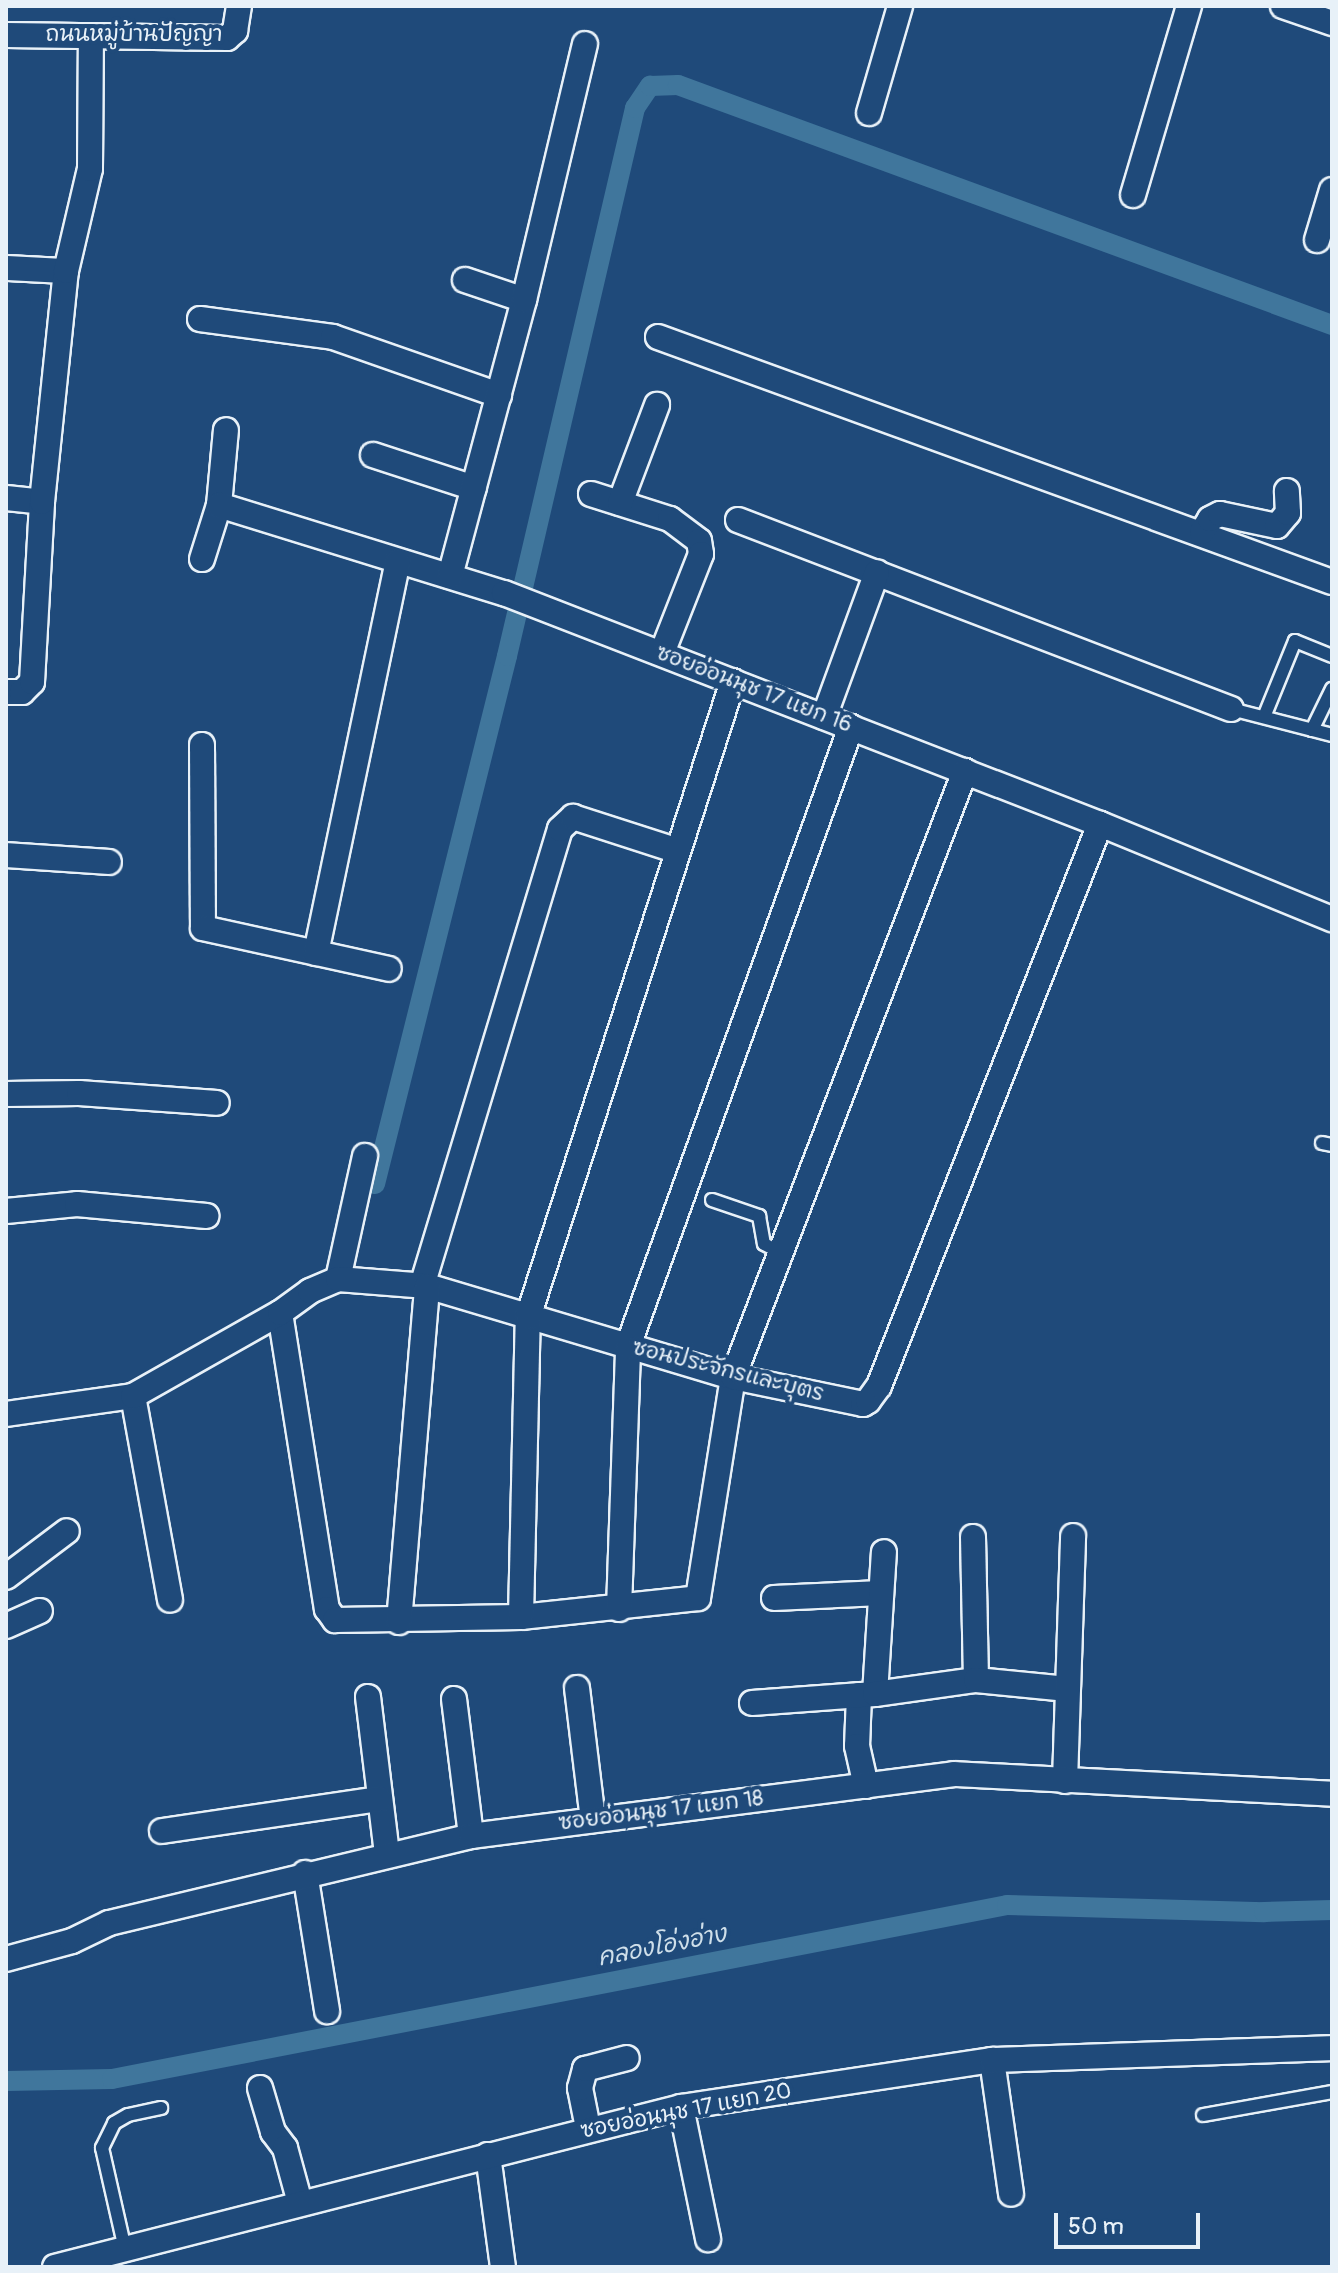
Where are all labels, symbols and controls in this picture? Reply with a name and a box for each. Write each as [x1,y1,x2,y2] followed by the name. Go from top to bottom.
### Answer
[46,22,222,48] street label: ถนนหมู่บ้านปัญญา
[652,639,856,739] street label: ซอยอ่อนนุช 17 แยก 16
[630,1334,826,1408] street label: ซอนประจักรและบุตร
[557,1785,765,1837] street label: ซอยอ่อนนุช 17 แยก 18
[595,1919,729,1973] water label: คลองโอ่งอ่าง
[579,2078,793,2144] street label: ซอยอ่อนนุช 17 แยก 20
[1058,2197,1204,2247] scale bar
[1068,2212,1124,2241] text: 50 m

